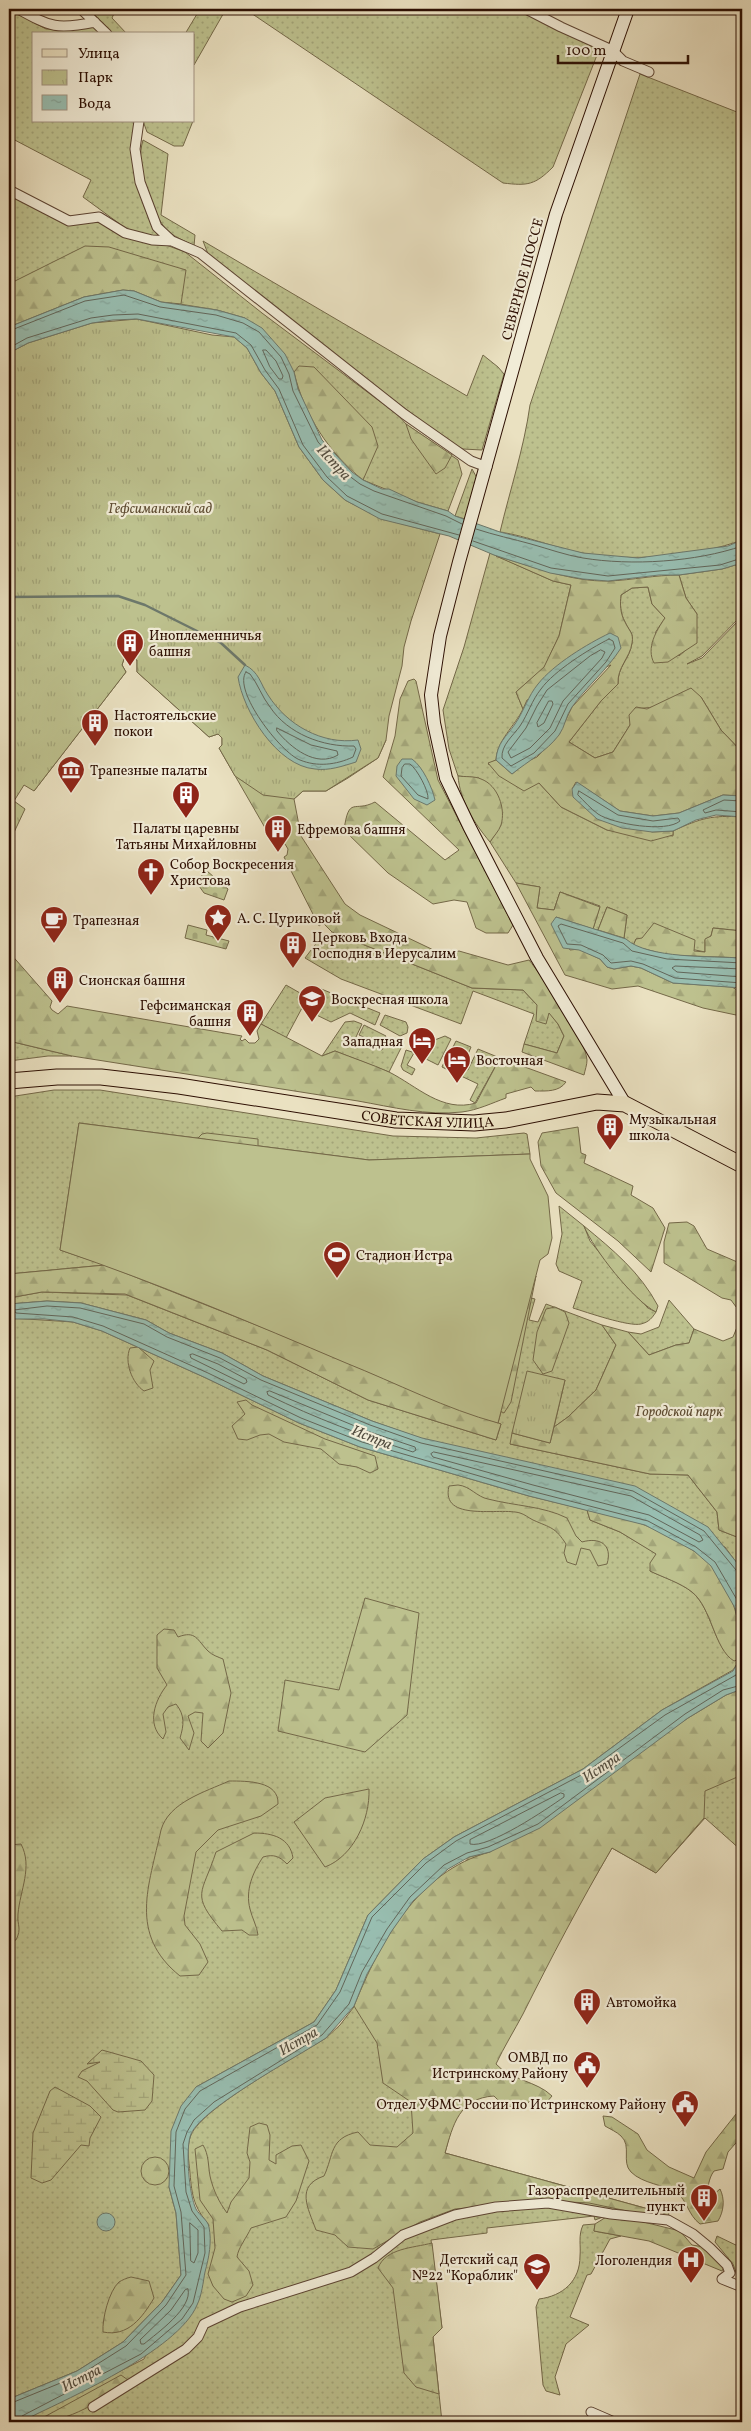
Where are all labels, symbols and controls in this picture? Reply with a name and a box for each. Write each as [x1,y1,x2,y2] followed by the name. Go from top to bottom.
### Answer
[32,32,195,122] legend
[558,32,688,64] scale bar
[566,41,606,62] text: 100 m
[78,44,120,65] text: Улица
[78,68,113,89] text: Парк
[78,94,111,115] text: Вода
[498,216,549,343] street label: СЕВЕРНОЕ ШОССЕ
[311,440,355,486] water label: Истра
[108,500,212,519] park label: Гефсиманский сад
[149,627,262,662] place label: Иноплеменничья башня
[115,628,145,667] building icon: Иноплеменничья башня
[114,707,217,742] place label: Настоятельские покои
[80,708,110,747] building icon: Настоятельские покои
[56,755,86,794] museum icon: Трапезные палаты
[90,762,207,781] place label: Трапезные палаты
[171,780,201,819] building icon: Палаты царевны Татьяны Михайловны
[263,814,293,853] building icon: Ефремова башня
[115,820,257,855] place label: Палаты царевны Татьяны Михайловны
[297,821,406,840] place label: Ефремова башня
[170,856,294,891] place label: Собор Воскресения Христова
[136,857,166,896] church icon: Собор Воскресения Христова
[203,903,233,942] place icon: А. С. Цуриковой
[39,905,69,944] cafe icon: Трапезная
[237,910,341,929] place label: А. С. Цуриковой
[73,912,139,931] place label: Трапезная
[312,929,457,964] place label: Церковь Входа Господня в Иерусалим
[278,930,308,969] building icon: Церковь Входа Господня в Иерусалим
[45,965,75,1004] building icon: Сионская башня
[79,972,185,991] place label: Сионская башня
[297,984,327,1023] school or university icon: Воскресная школа
[331,991,448,1010] place label: Воскресная школа
[140,997,231,1032] place label: Гефсиманская башня
[235,998,265,1037] building icon: Гефсиманская башня
[407,1026,437,1065] hotel icon: Западная
[342,1033,403,1052] place label: Западная
[442,1045,472,1084] hotel icon: Восточная
[476,1052,543,1071] place label: Восточная
[360,1107,495,1134] street label: СОВЕТСКАЯ УЛИЦА
[629,1111,717,1146] place label: Музыкальная школа
[595,1112,625,1151] building icon: Музыкальная школа
[322,1240,352,1279] sports icon: Стадион Истра
[356,1247,453,1266] place label: Стадион Истра
[636,1403,723,1422] park label: Городской парк
[348,1421,395,1456] water label: Истра
[578,1748,625,1789] water label: Истра
[572,1987,602,2026] building icon: Автомойка
[606,1994,677,2013] place label: Автомойка
[275,2023,322,2062] water label: Истра
[432,2049,568,2084] place label: ОМВД по Истринскому Району
[572,2050,602,2089] public building icon: ОМВД по Истринскому Району
[670,2089,700,2128] public building icon: Отдел УФМС России по Истринскому Району
[377,2096,666,2115] place label: Отдел УФМС России по Истринскому Району
[528,2182,685,2217] place label: Газораспределительный пункт
[689,2183,719,2222] building icon: Газораспределительный пункт
[676,2245,706,2284] hospital icon: Логолендия
[412,2251,518,2286] place label: Детский сад №22 "Кораблик"
[522,2252,552,2291] school or university icon: Детский сад №22 "Кораблик"
[595,2252,672,2271] place label: Логолендия
[58,2360,105,2398] water label: Истра

